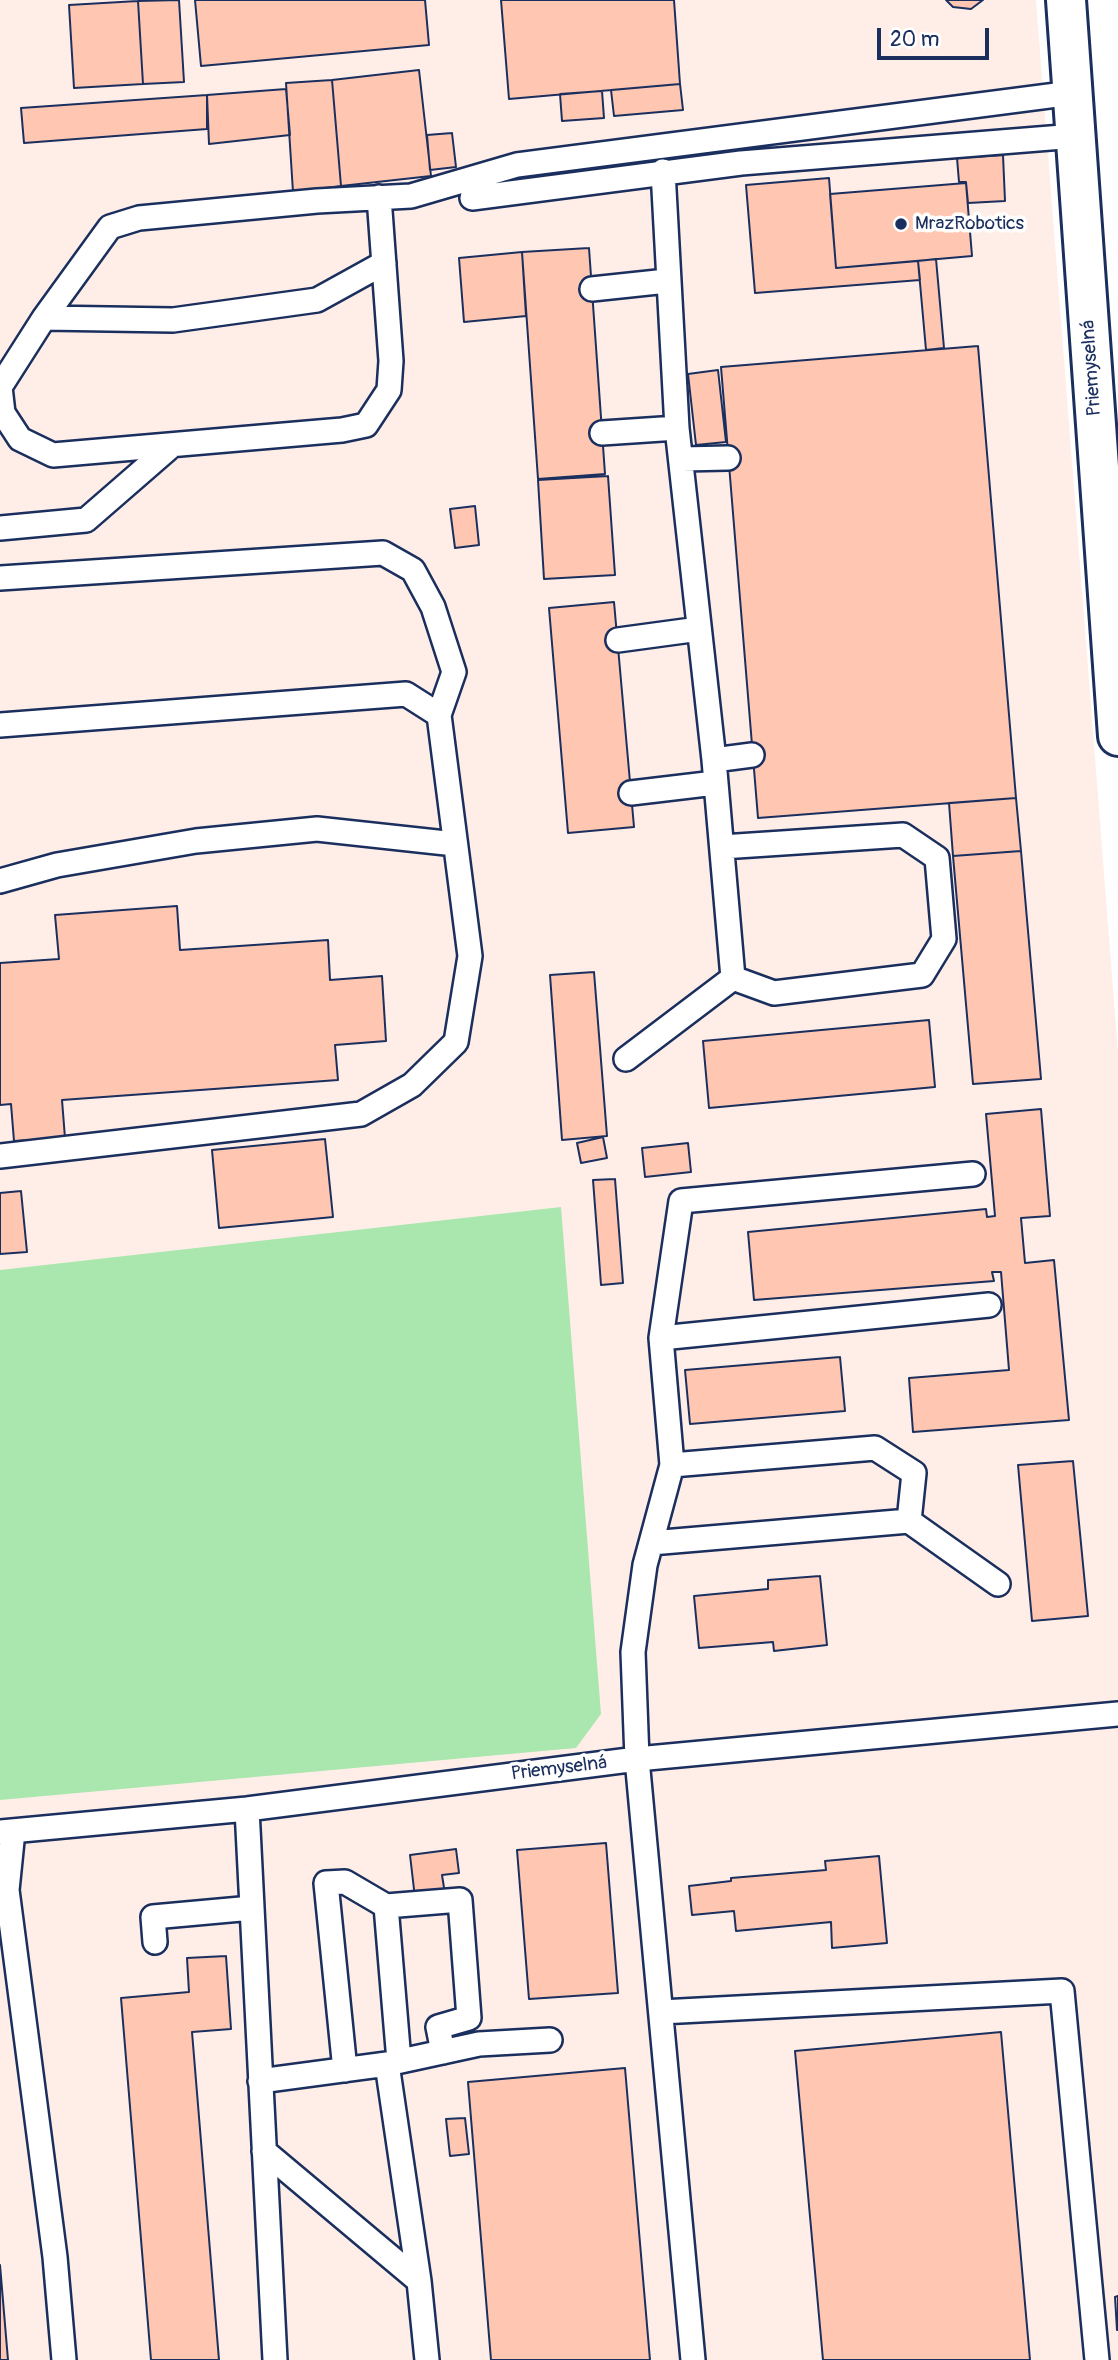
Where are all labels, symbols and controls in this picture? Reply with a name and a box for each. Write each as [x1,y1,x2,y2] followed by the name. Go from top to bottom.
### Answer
[880,14,992,58] scale bar
[890,26,939,53] text: 20 m
[915,213,1024,235] place label: MrazRobotics
[893,216,909,232] marker: MrazRobotics
[1077,319,1107,417] street label: Priemyselná
[510,1752,608,1786] street label: Priemyselná

